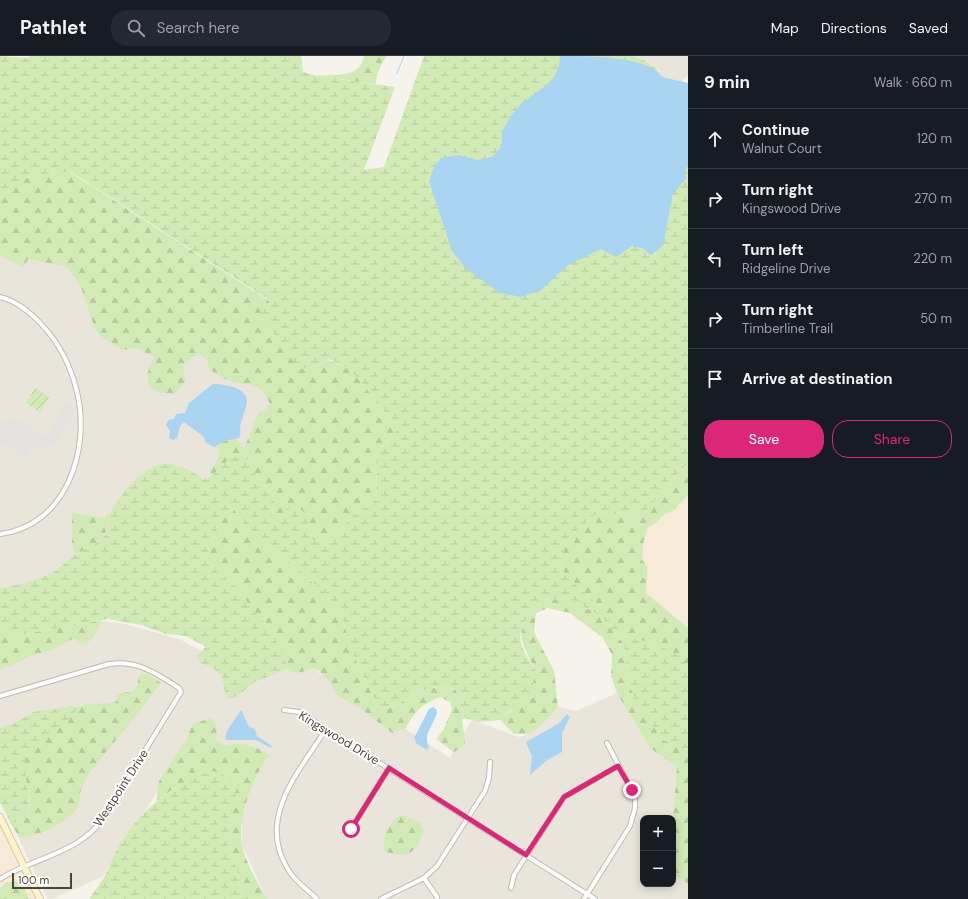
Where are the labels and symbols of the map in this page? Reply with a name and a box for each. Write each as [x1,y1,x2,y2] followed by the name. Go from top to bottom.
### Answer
[296,708,383,769] street label: Kingswood Drive
[90,746,152,830] street label: Westpoint Drive
[623,781,641,799] route end
[342,820,360,838] route start
[12,871,72,890] scale bar

